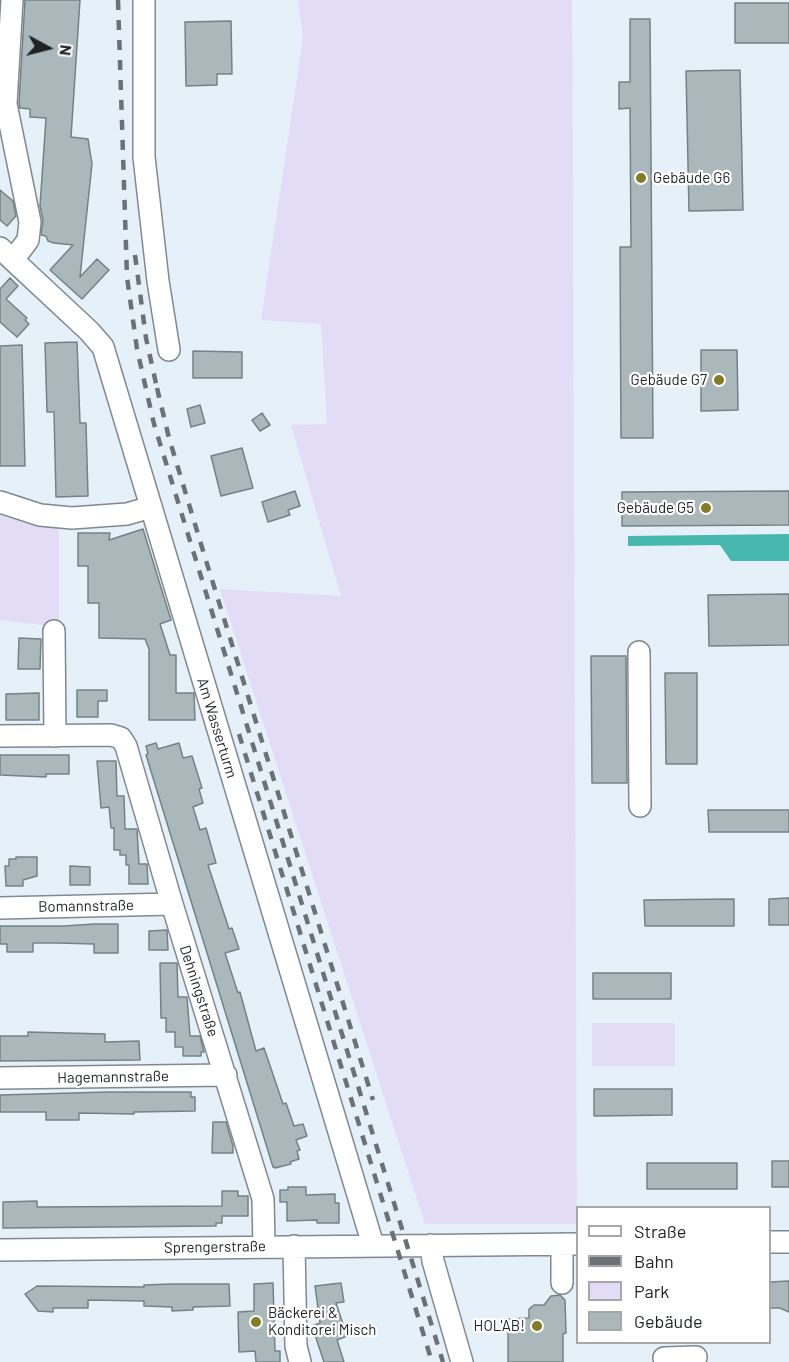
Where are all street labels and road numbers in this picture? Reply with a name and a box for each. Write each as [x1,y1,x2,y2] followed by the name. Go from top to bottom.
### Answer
[193,676,241,780] street label: Am Wasserturm
[38,896,134,916] street label: Bomannstraße
[176,943,222,1039] street label: Dehningstraße
[57,1067,169,1087] street label: Hagemannstraße
[164,1237,266,1257] street label: Sprengerstraße

